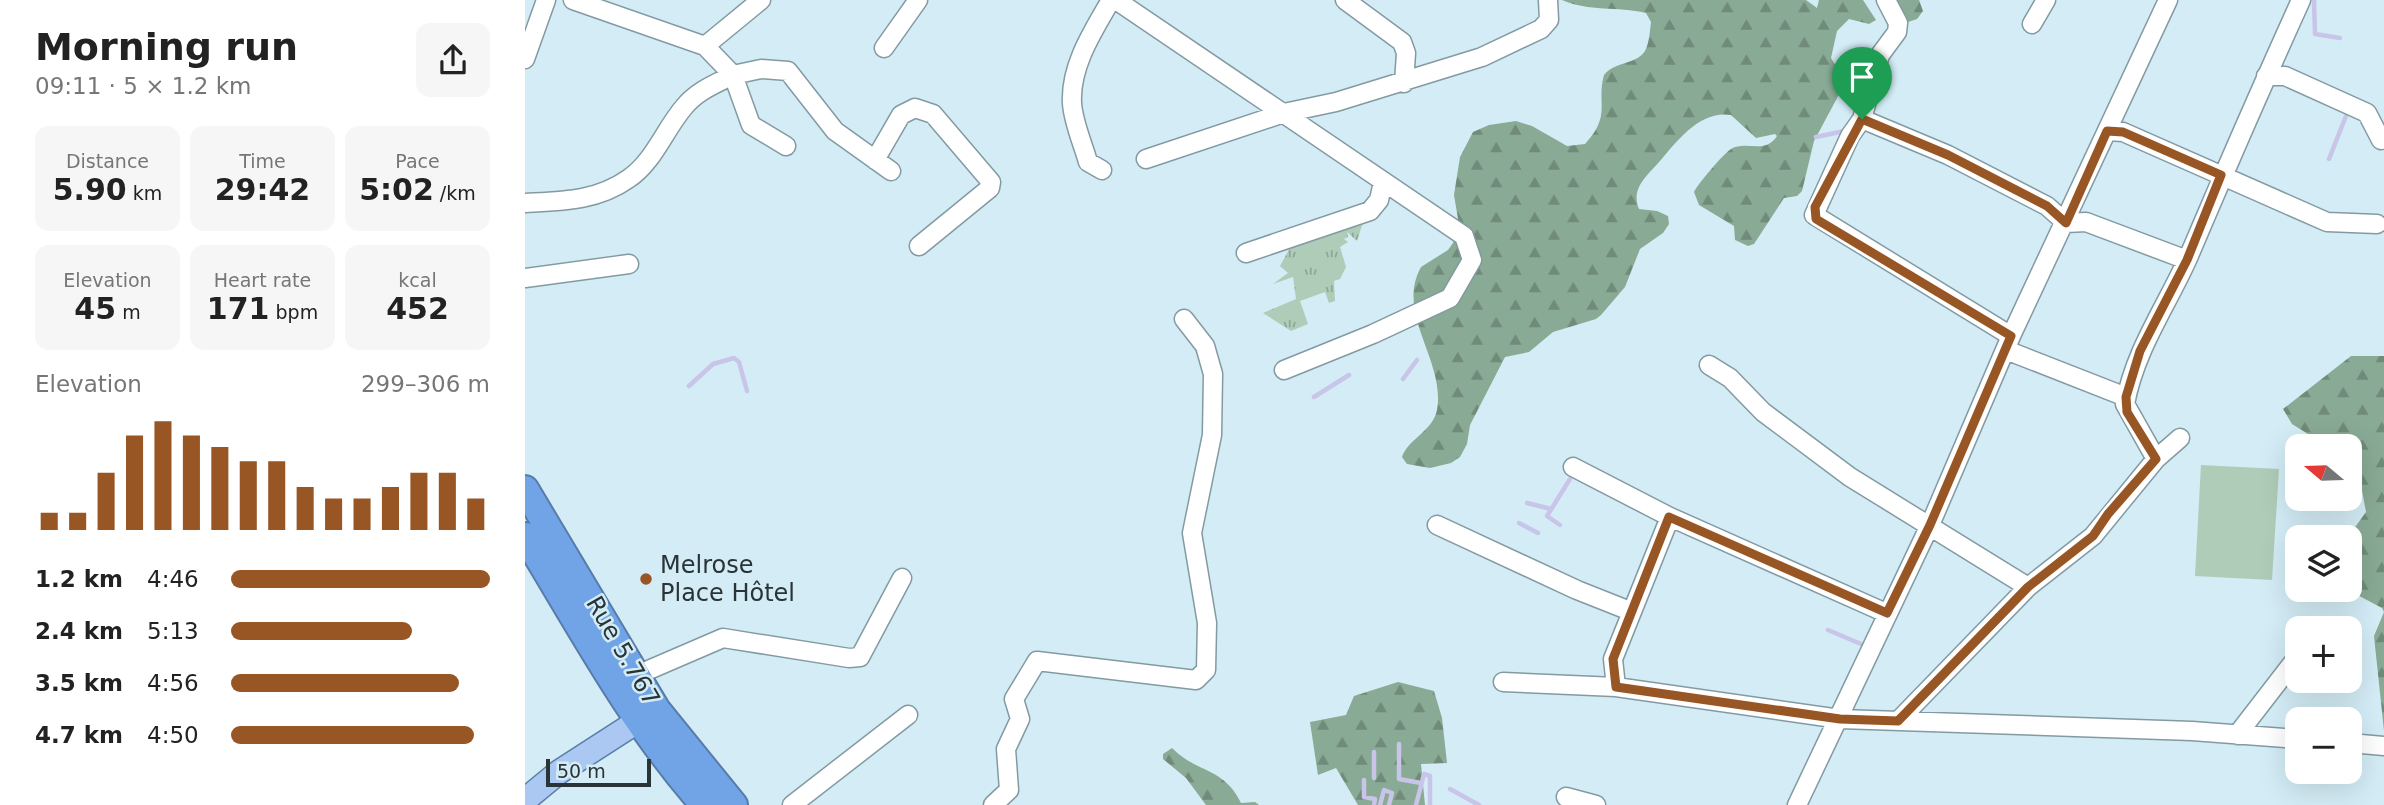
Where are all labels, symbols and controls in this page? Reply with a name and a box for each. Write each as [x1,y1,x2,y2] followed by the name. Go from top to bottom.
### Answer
[416,23,490,97] button: share
[35,25,298,69] text: Morning run
[1832,47,1892,119] pin
[1843,58,1881,96] icon: arrive
[35,73,251,99] text: 09:11 · 5 × 1.2 km
[66,150,149,172] text: Distance
[239,150,286,172] text: Time
[395,150,440,172] text: Pace
[53,172,127,207] text: 5.90
[215,172,310,207] text: 29:42
[359,172,434,207] text: 5:02
[127,182,162,204] text: km
[434,182,476,204] text: /km
[63,269,152,291] text: Elevation
[214,269,311,291] text: Heart rate
[398,269,437,291] text: kcal
[74,291,116,326] text: 45
[207,291,269,326] text: 171
[386,291,449,326] text: 452
[116,301,141,323] text: m
[269,301,318,323] text: bpm
[35,371,142,397] text: Elevation
[361,371,490,397] text: 299–306 m
[2285,434,2363,511] north arrow
[2285,434,2362,784] map controls
[2285,525,2362,602] button: layers
[660,551,795,607] place label: Melrose Place Hôtel
[35,566,123,592] text: 1.2 km
[147,566,199,592] text: 4:46
[638,571,654,587] marker: Melrose Place Hôtel
[580,591,666,711] street label: Rue 5.767
[2285,616,2362,693] button: +
[35,618,123,644] text: 2.4 km
[147,618,199,644] text: 5:13
[35,670,123,696] text: 3.5 km
[147,670,199,696] text: 4:56
[2285,707,2362,784] button: −
[35,722,123,748] text: 4.7 km
[147,722,199,748] text: 4:50
[546,756,651,788] scale bar
[557,760,606,782] text: 50 m

